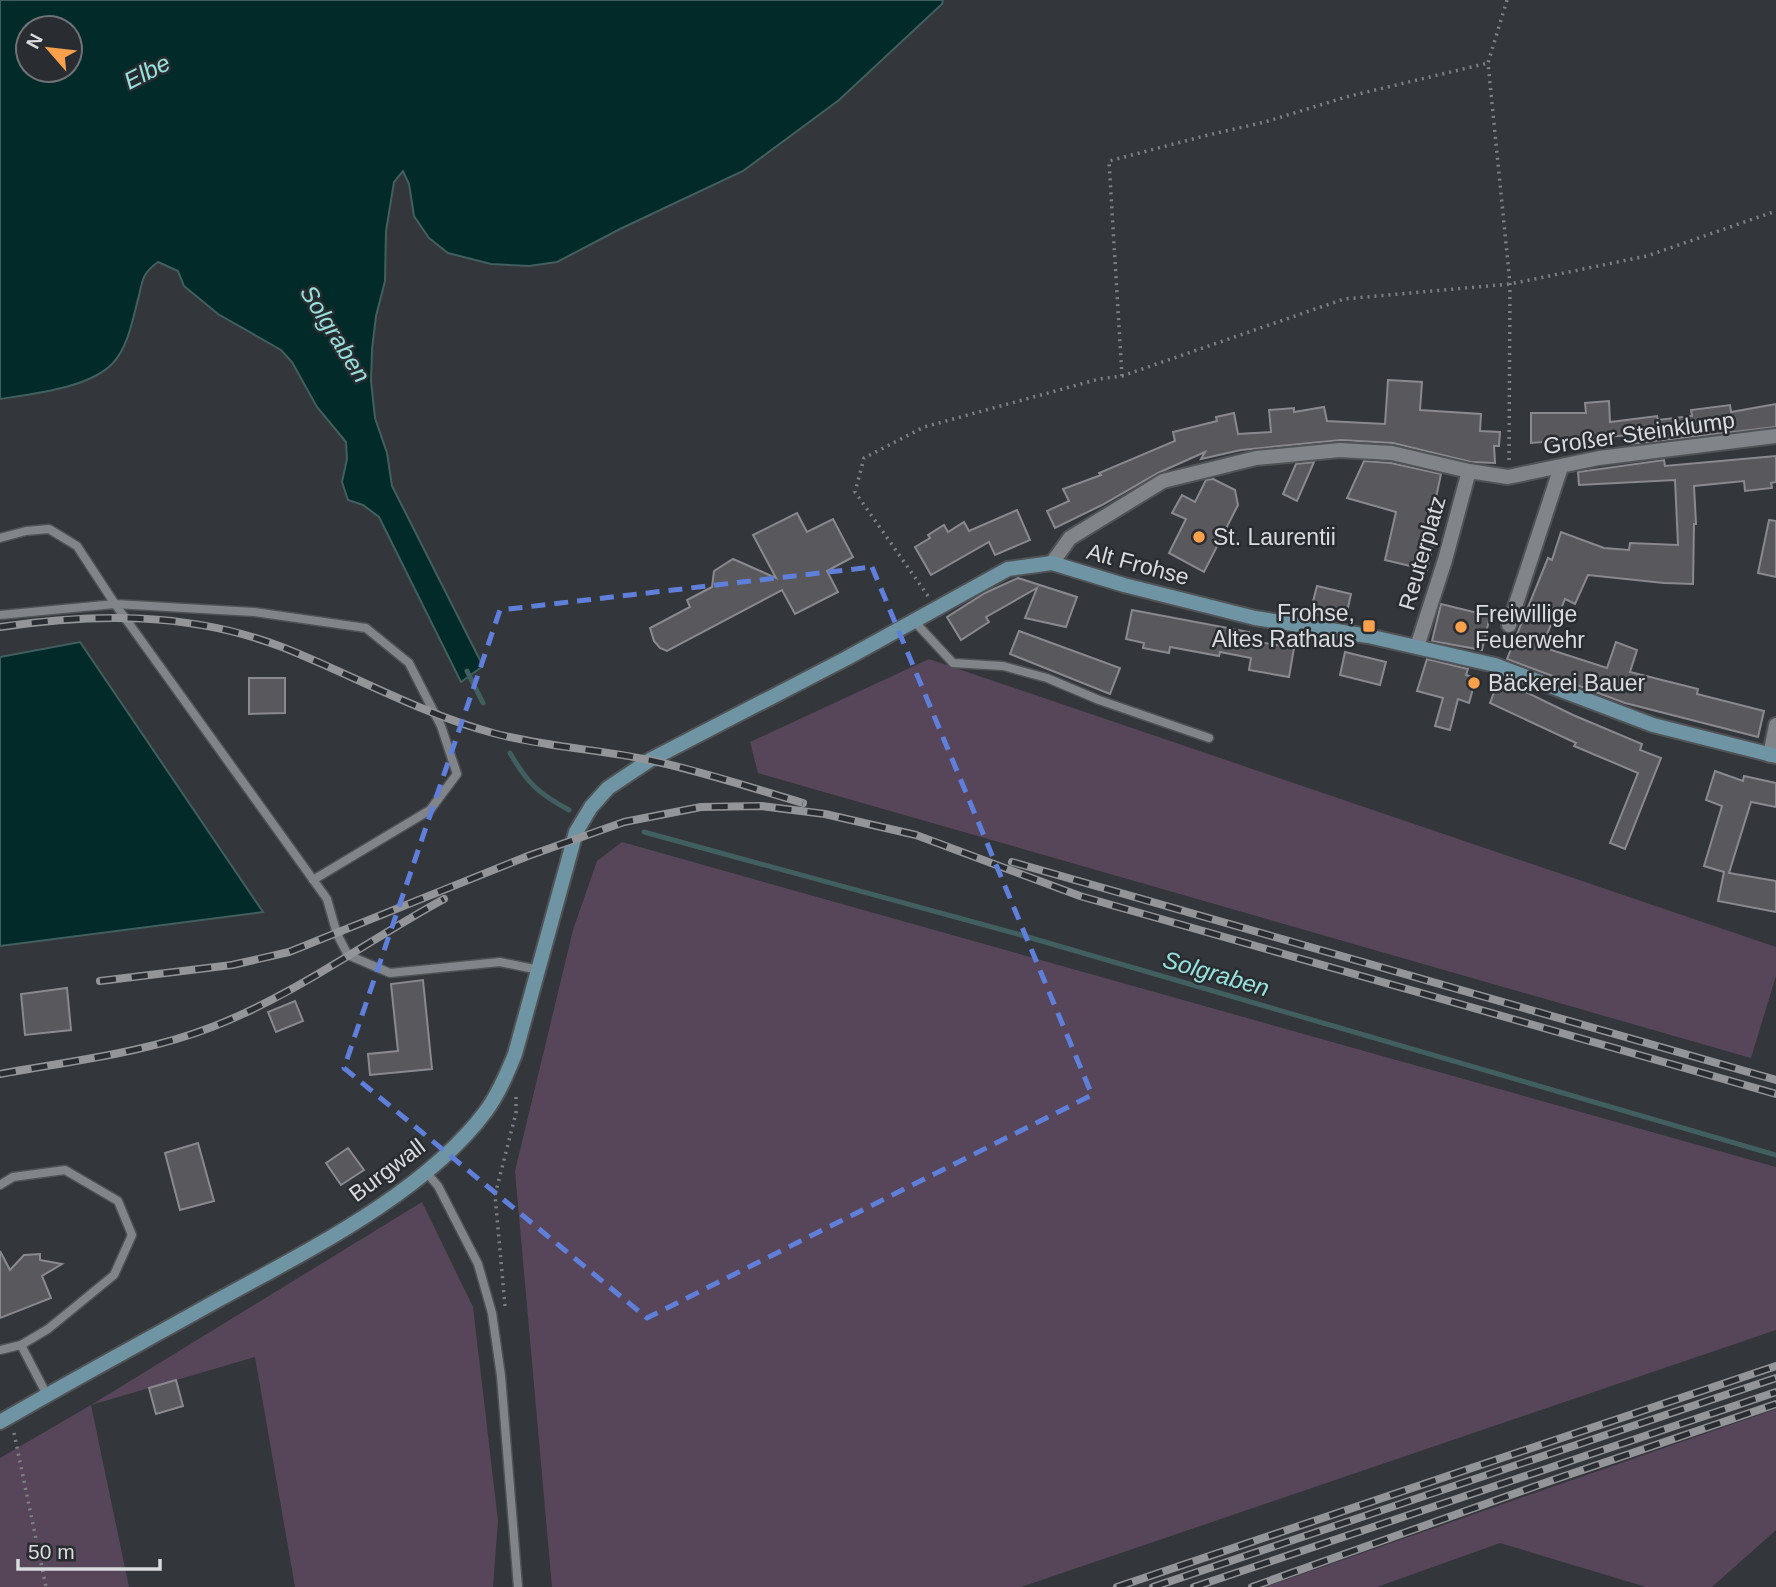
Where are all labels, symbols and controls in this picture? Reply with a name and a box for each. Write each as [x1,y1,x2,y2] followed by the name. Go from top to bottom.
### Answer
[14,14,84,84] north arrow
[22,30,47,52] text: N
[119,49,174,94] water label: Elbe
[295,280,376,387] water label: Solgraben
[1542,407,1736,459] street label: Großer Steinklump
[1393,493,1451,613] street label: Reuterplatz
[1213,524,1336,550] place label: St. Laurentii
[1191,529,1207,545] marker: St. Laurentii
[1084,538,1192,590] street label: Alt Frohse
[1212,600,1355,652] place label: Frohse, Altes Rathaus
[1475,601,1585,653] place label: Freiwillige Feuerwehr
[1361,618,1377,634] marker: Frohse, Altes Rathaus
[1453,619,1469,635] marker: Freiwillige Feuerwehr
[1488,670,1646,696] place label: Bäckerei Bauer
[1466,675,1482,691] marker: Bäckerei Bauer
[1160,945,1272,1002] water label: Solgraben
[344,1133,430,1207] street label: Burgwall
[18,1528,159,1572] scale bar
[28,1540,75,1563] text: 50 m

